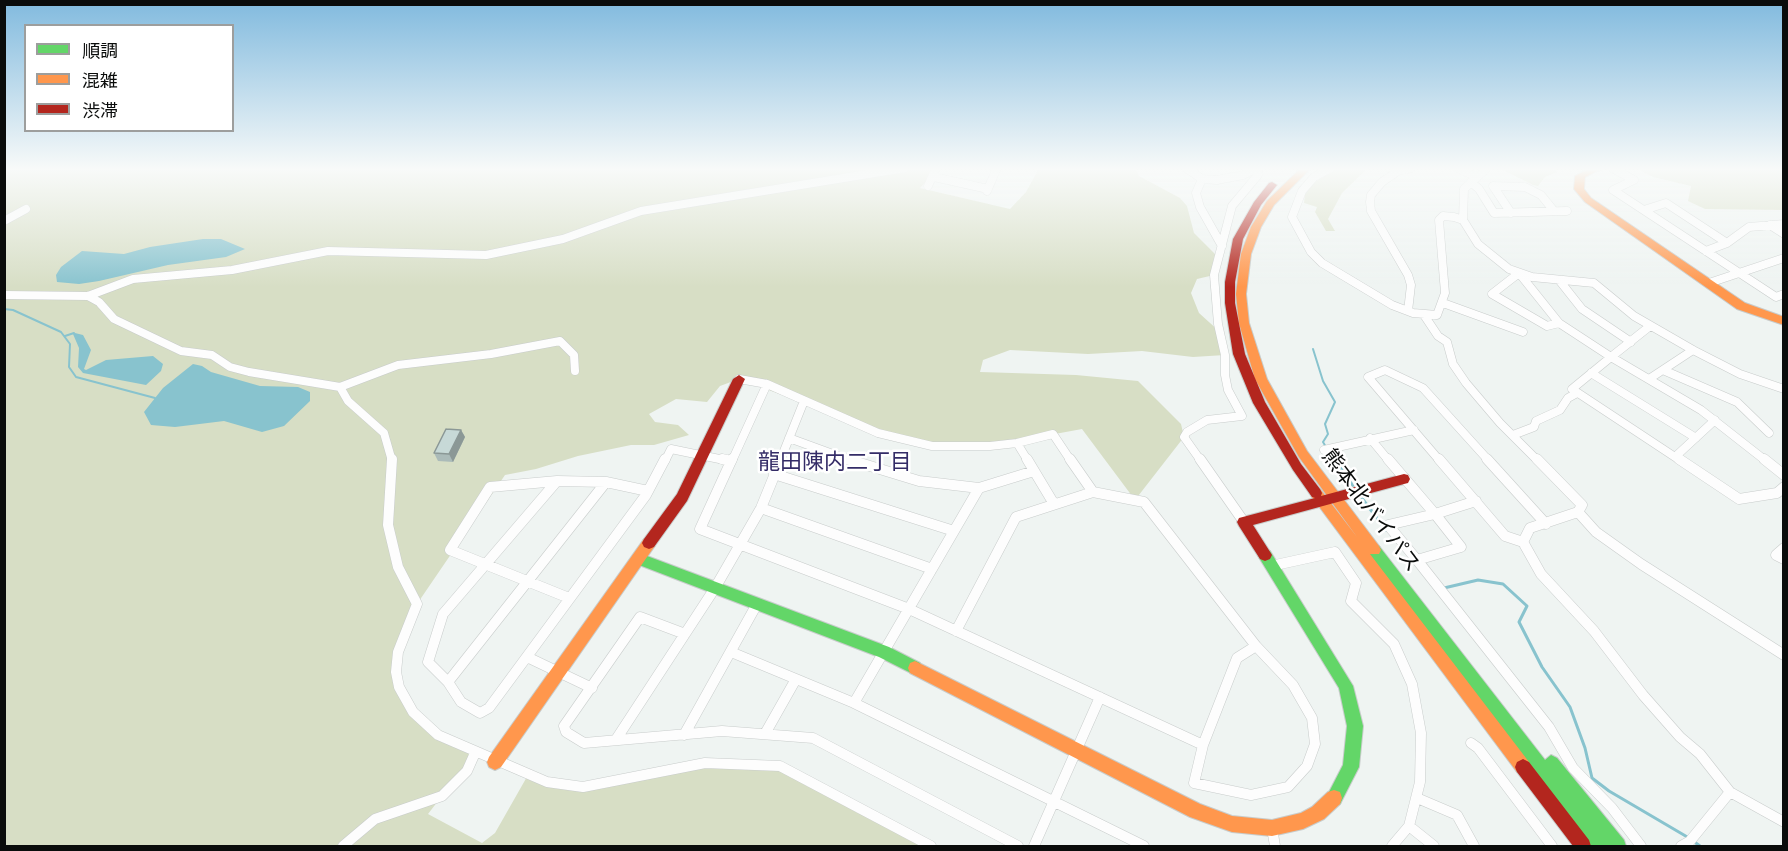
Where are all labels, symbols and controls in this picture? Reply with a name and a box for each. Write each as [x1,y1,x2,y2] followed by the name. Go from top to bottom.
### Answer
[24,24,234,132] legend
[82,40,118,61] text: 順調
[82,70,118,91] text: 混雑
[82,100,118,121] text: 渋滞
[1316,445,1424,577] street label: 熊本北バイパス
[758,450,912,476] district label: 龍田陳内二丁目

